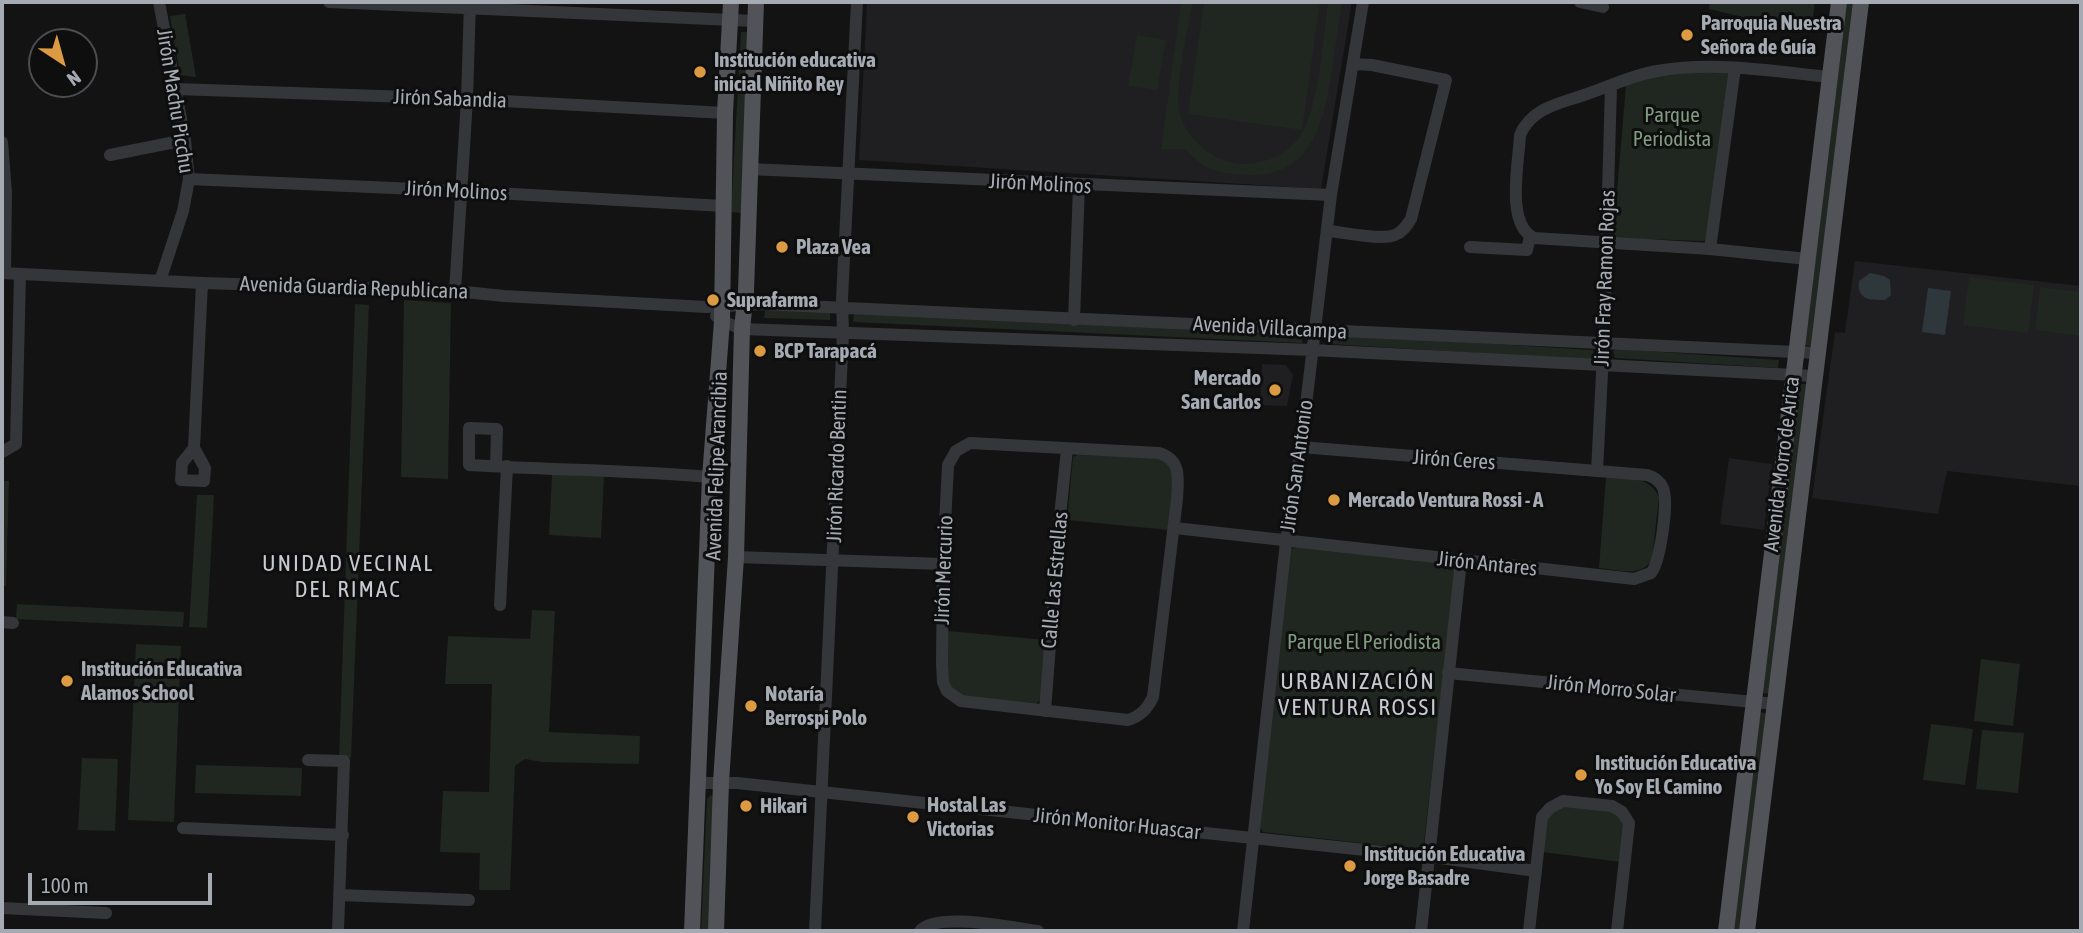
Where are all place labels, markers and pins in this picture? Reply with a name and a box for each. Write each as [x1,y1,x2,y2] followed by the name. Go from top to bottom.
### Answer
[1701,10,1842,60] place label: Parroquia Nuestra Señora de Guía
[1679,27,1695,43] marker: Parroquia Nuestra Señora de Guía
[714,47,876,97] place label: Institución educativa inicial Niñito Rey
[692,64,708,80] marker: Institución educativa inicial Niñito Rey
[796,234,871,260] place label: Plaza Vea
[774,239,790,255] marker: Plaza Vea
[727,287,818,313] place label: Suprafarma
[705,292,721,308] marker: Suprafarma
[774,338,877,364] place label: BCP Tarapacá
[752,343,768,359] marker: BCP Tarapacá
[1181,365,1261,415] place label: Mercado San Carlos
[1267,382,1283,398] marker: Mercado San Carlos
[1348,487,1543,513] place label: Mercado Ventura Rossi - A
[1326,492,1342,508] marker: Mercado Ventura Rossi - A
[81,656,242,706] place label: Institución Educativa Alamos School
[59,673,75,689] marker: Institución Educativa Alamos School
[765,681,867,731] place label: Notaría Berrospi Polo
[743,698,759,714] marker: Notaría Berrospi Polo
[1595,750,1756,800] place label: Institución Educativa Yo Soy El Camino
[1573,767,1589,783] marker: Institución Educativa Yo Soy El Camino
[927,792,1006,842] place label: Hostal Las Victorias
[760,793,807,819] place label: Hikari
[738,798,754,814] marker: Hikari
[905,809,921,825] marker: Hostal Las Victorias
[1364,841,1525,891] place label: Institución Educativa Jorge Basadre
[1342,858,1358,874] marker: Institución Educativa Jorge Basadre

